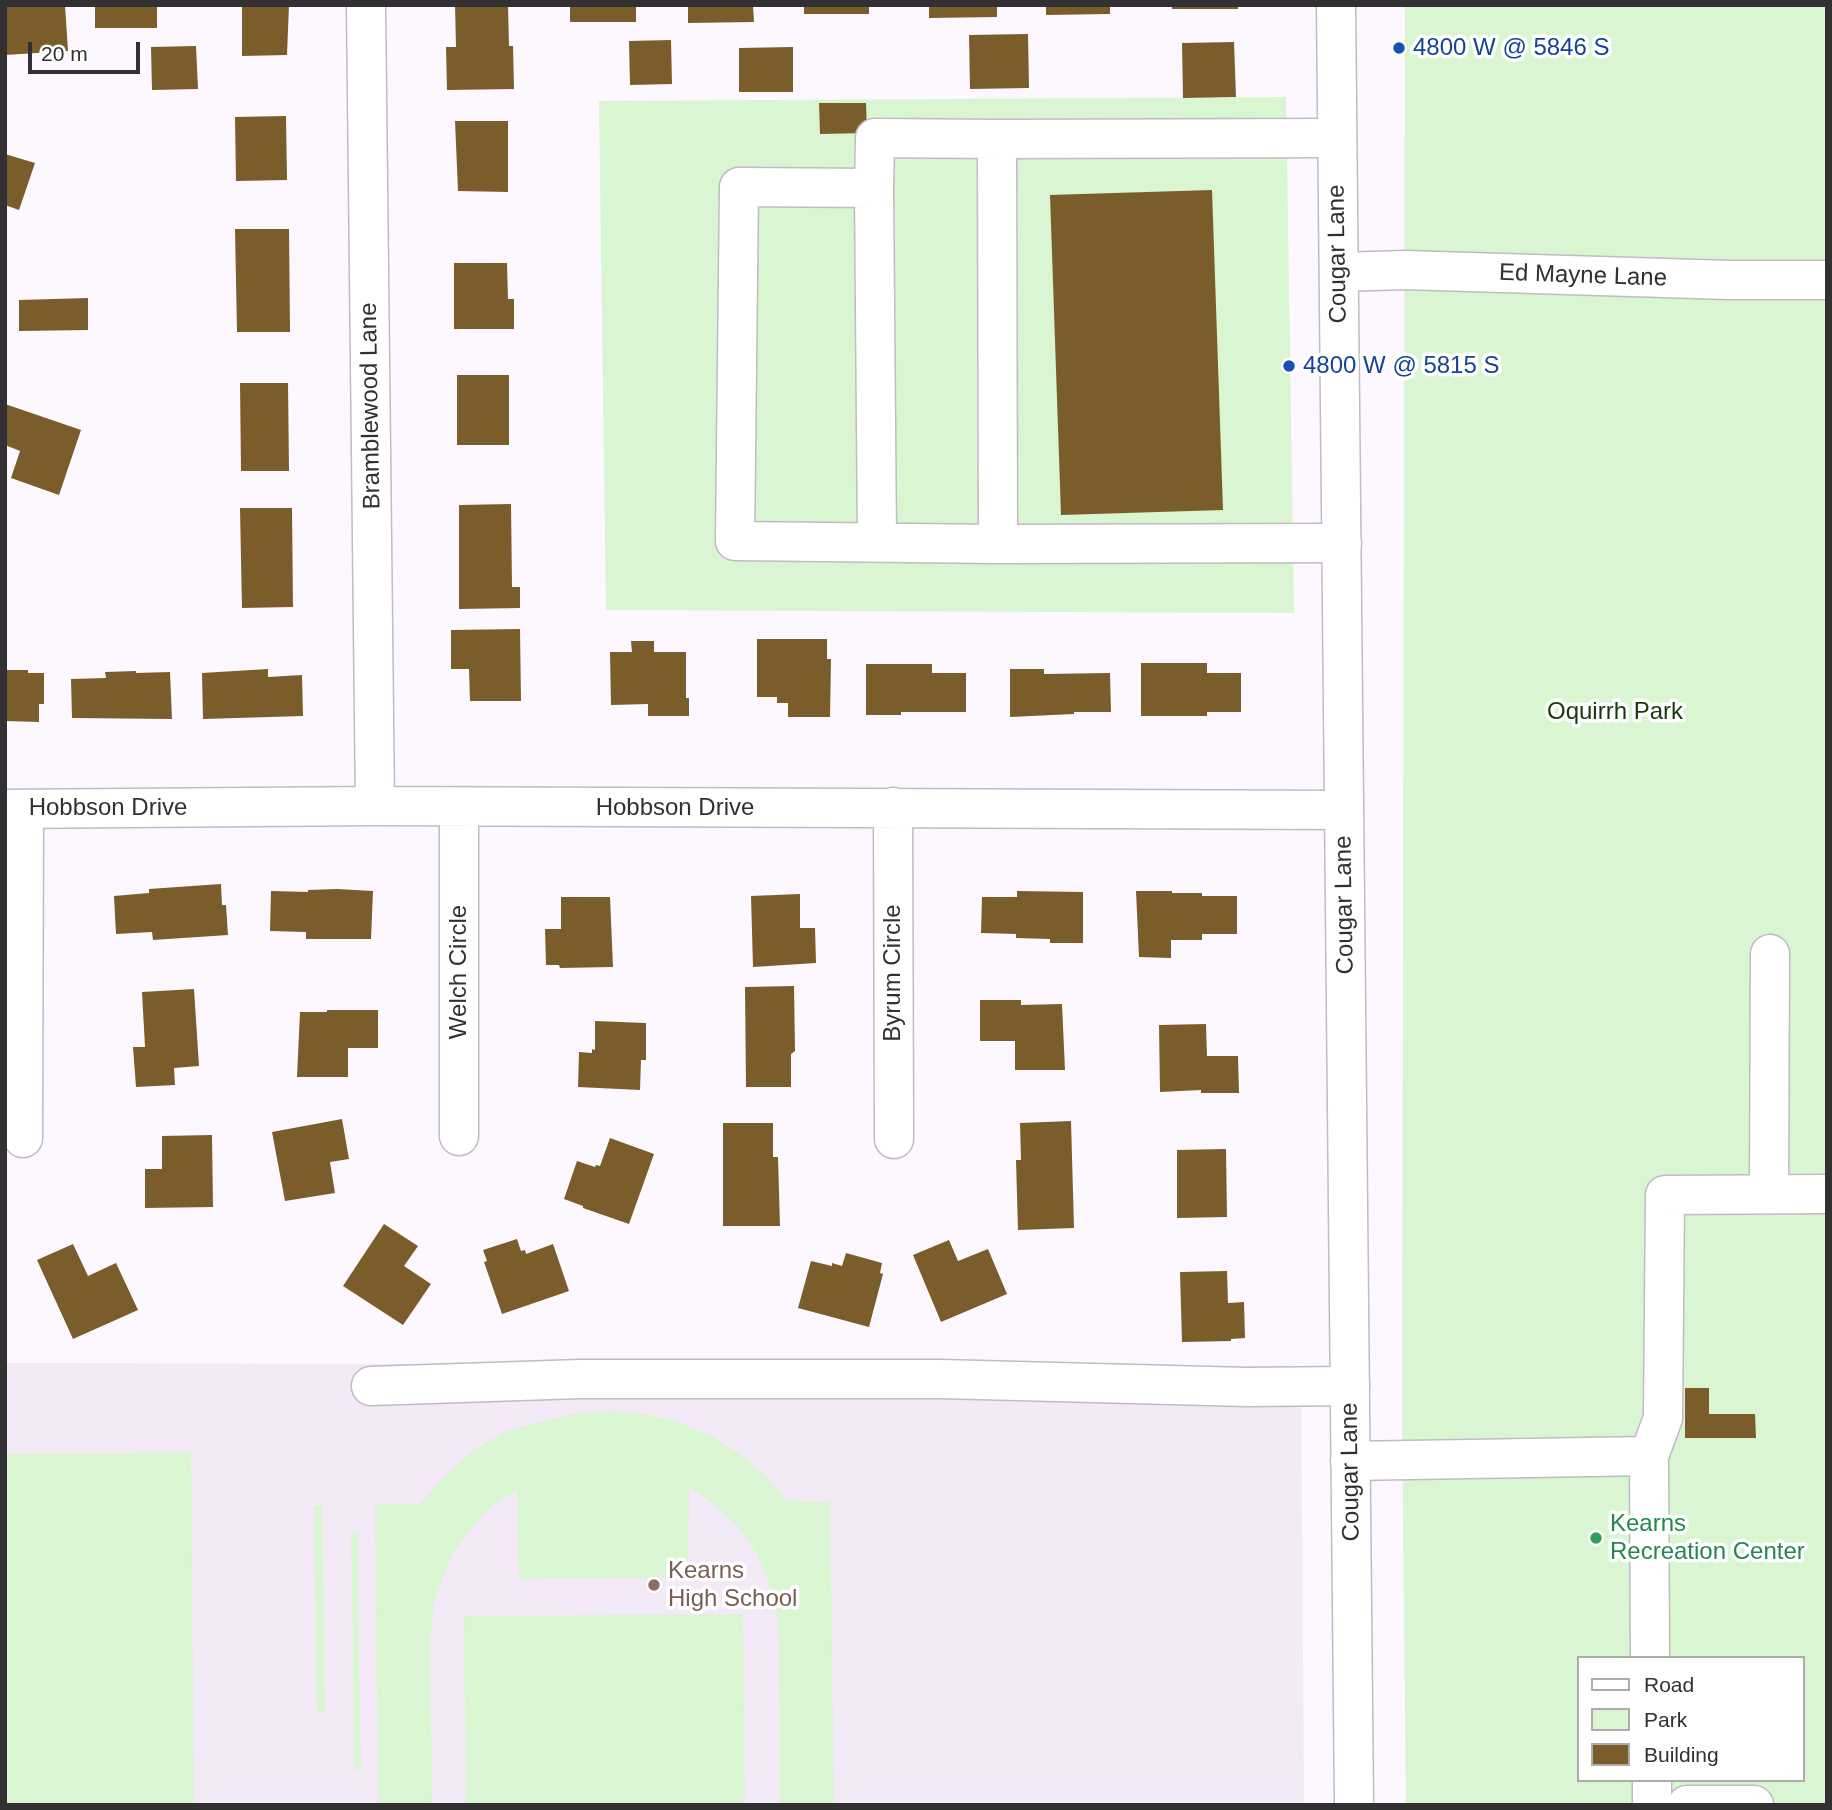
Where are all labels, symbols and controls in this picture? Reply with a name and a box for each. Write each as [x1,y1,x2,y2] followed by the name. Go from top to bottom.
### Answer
[32,28,144,72] scale bar
[1413,34,1609,62] place label: 4800 W @ 5846 S
[1391,40,1407,56] marker: 4800 W @ 5846 S
[41,42,88,65] text: 20 m
[1322,184,1354,324] street label: Cougar Lane
[1498,259,1668,293] street label: Ed Mayne Lane
[355,302,387,510] street label: Bramblewood Lane
[1303,352,1499,380] place label: 4800 W @ 5815 S
[1281,358,1297,374] marker: 4800 W @ 5815 S
[1547,698,1683,726] park label: Oquirrh Park
[29,794,187,822] street label: Hobbson Drive
[596,794,754,822] street label: Hobbson Drive
[1329,835,1361,975] street label: Cougar Lane
[879,904,907,1042] street label: Byrum Circle
[445,905,473,1039] street label: Welch Circle
[1335,1402,1367,1542] street label: Cougar Lane
[1610,1510,1805,1566] place label: Kearns Recreation Center
[1588,1530,1604,1546] marker: Kearns Recreation Center
[668,1557,797,1613] place label: Kearns High School
[646,1577,662,1593] marker: Kearns High School
[1576,1656,1804,1782] legend
[1644,1673,1694,1696] text: Road
[1644,1708,1687,1731] text: Park
[1644,1743,1719,1766] text: Building

